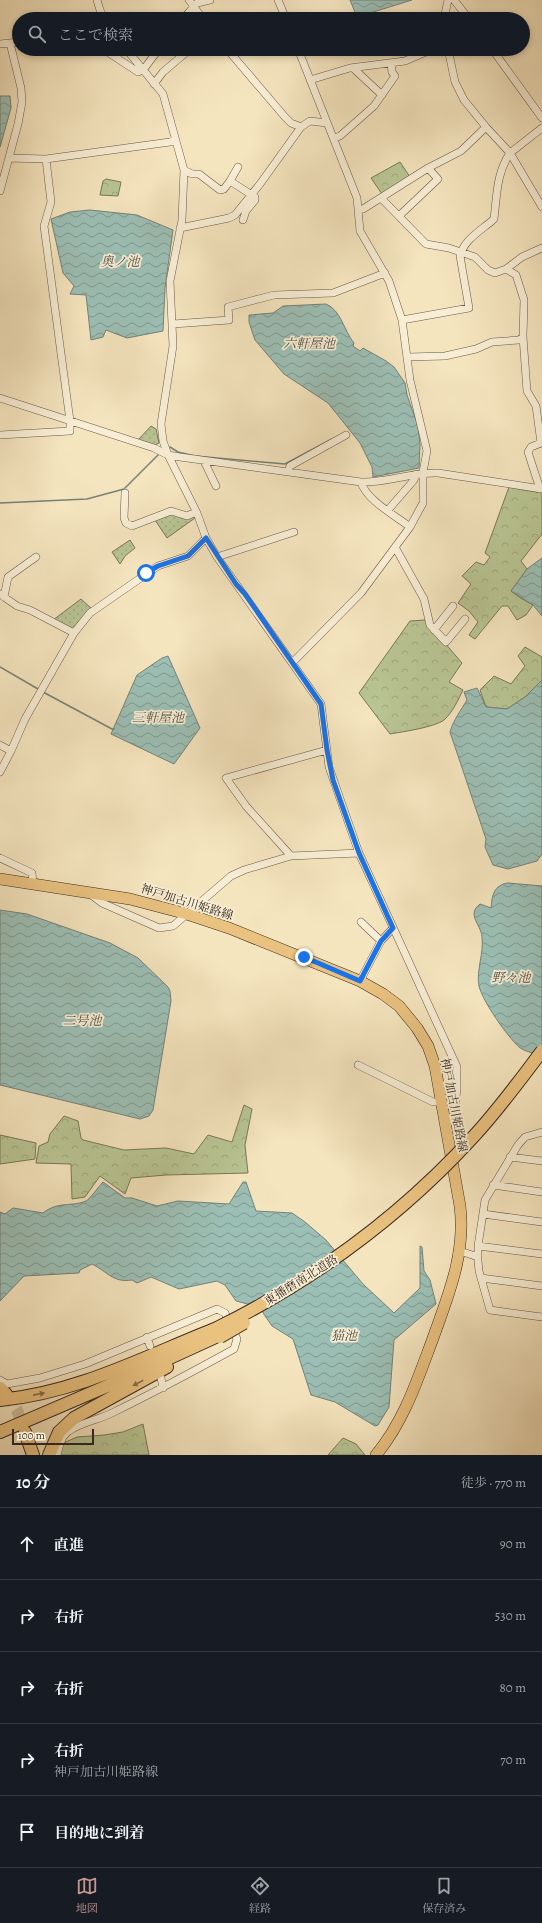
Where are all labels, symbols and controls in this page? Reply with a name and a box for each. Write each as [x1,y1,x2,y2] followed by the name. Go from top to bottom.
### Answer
[12,12,530,56] search box
[26,23,48,45] icon: search
[58,25,133,45] text: ここで検索
[100,253,141,270] water label: 奥ノ池
[283,335,337,352] water label: 六軒屋池
[137,564,155,582] route start
[132,709,186,726] water label: 三軒屋池
[139,880,235,924] street label: 神戸加古川姫路線
[295,948,313,966] route end
[491,969,532,986] water label: 野々池
[62,1012,103,1029] water label: 二号池
[437,1056,471,1154] street label: 神戸加古川姫路線
[261,1251,341,1309] street label: 東播磨南北道路
[331,1327,359,1344] water label: 猫池
[132,1380,144,1387] one-way arrow
[32,1391,45,1397] one-way arrow
[12,1427,94,1446] scale bar
[18,1428,45,1443] text: 100 m
[16,1471,51,1494] text: 10 分
[461,1474,526,1491] text: 徒歩 · 770 m
[16,1533,38,1555] icon: ahead
[54,1535,84,1555] text: 直進
[500,1535,526,1552] text: 90 m
[16,1605,38,1627] icon: right
[54,1607,84,1627] text: 右折
[495,1607,526,1624] text: 530 m
[16,1677,38,1699] icon: right
[54,1679,84,1699] text: 右折
[499,1679,526,1696] text: 80 m
[54,1741,84,1761] text: 右折
[16,1749,38,1771] icon: right
[500,1751,526,1768] text: 70 m
[54,1763,158,1780] text: 神戸加古川姫路線
[16,1821,38,1843] icon: arrive
[54,1823,144,1843] text: 目的地に到着
[76,1875,98,1916] tab: 地図
[249,1875,271,1916] tab: 経路
[422,1875,466,1916] tab: 保存済み

